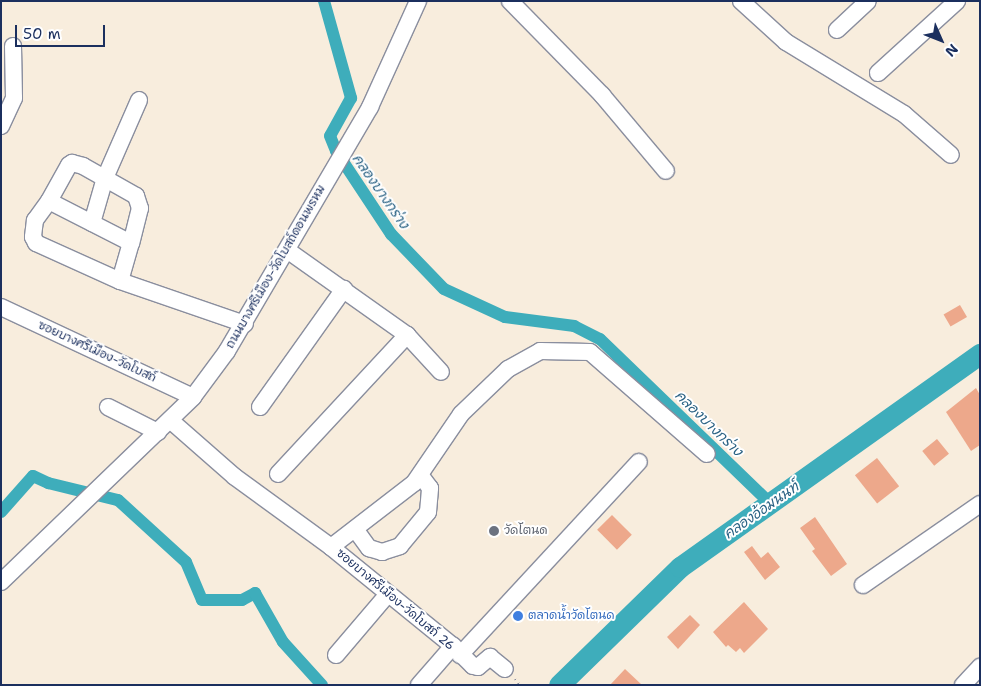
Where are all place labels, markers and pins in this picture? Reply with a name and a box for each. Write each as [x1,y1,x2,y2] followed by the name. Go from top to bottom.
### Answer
[504,524,548,538] place label: วัดโตนด
[488,525,500,537] marker: วัดโตนด
[528,609,615,623] place label: ตลาดน้ำวัดโตนด
[512,610,524,622] marker: ตลาดน้ำวัดโตนด

